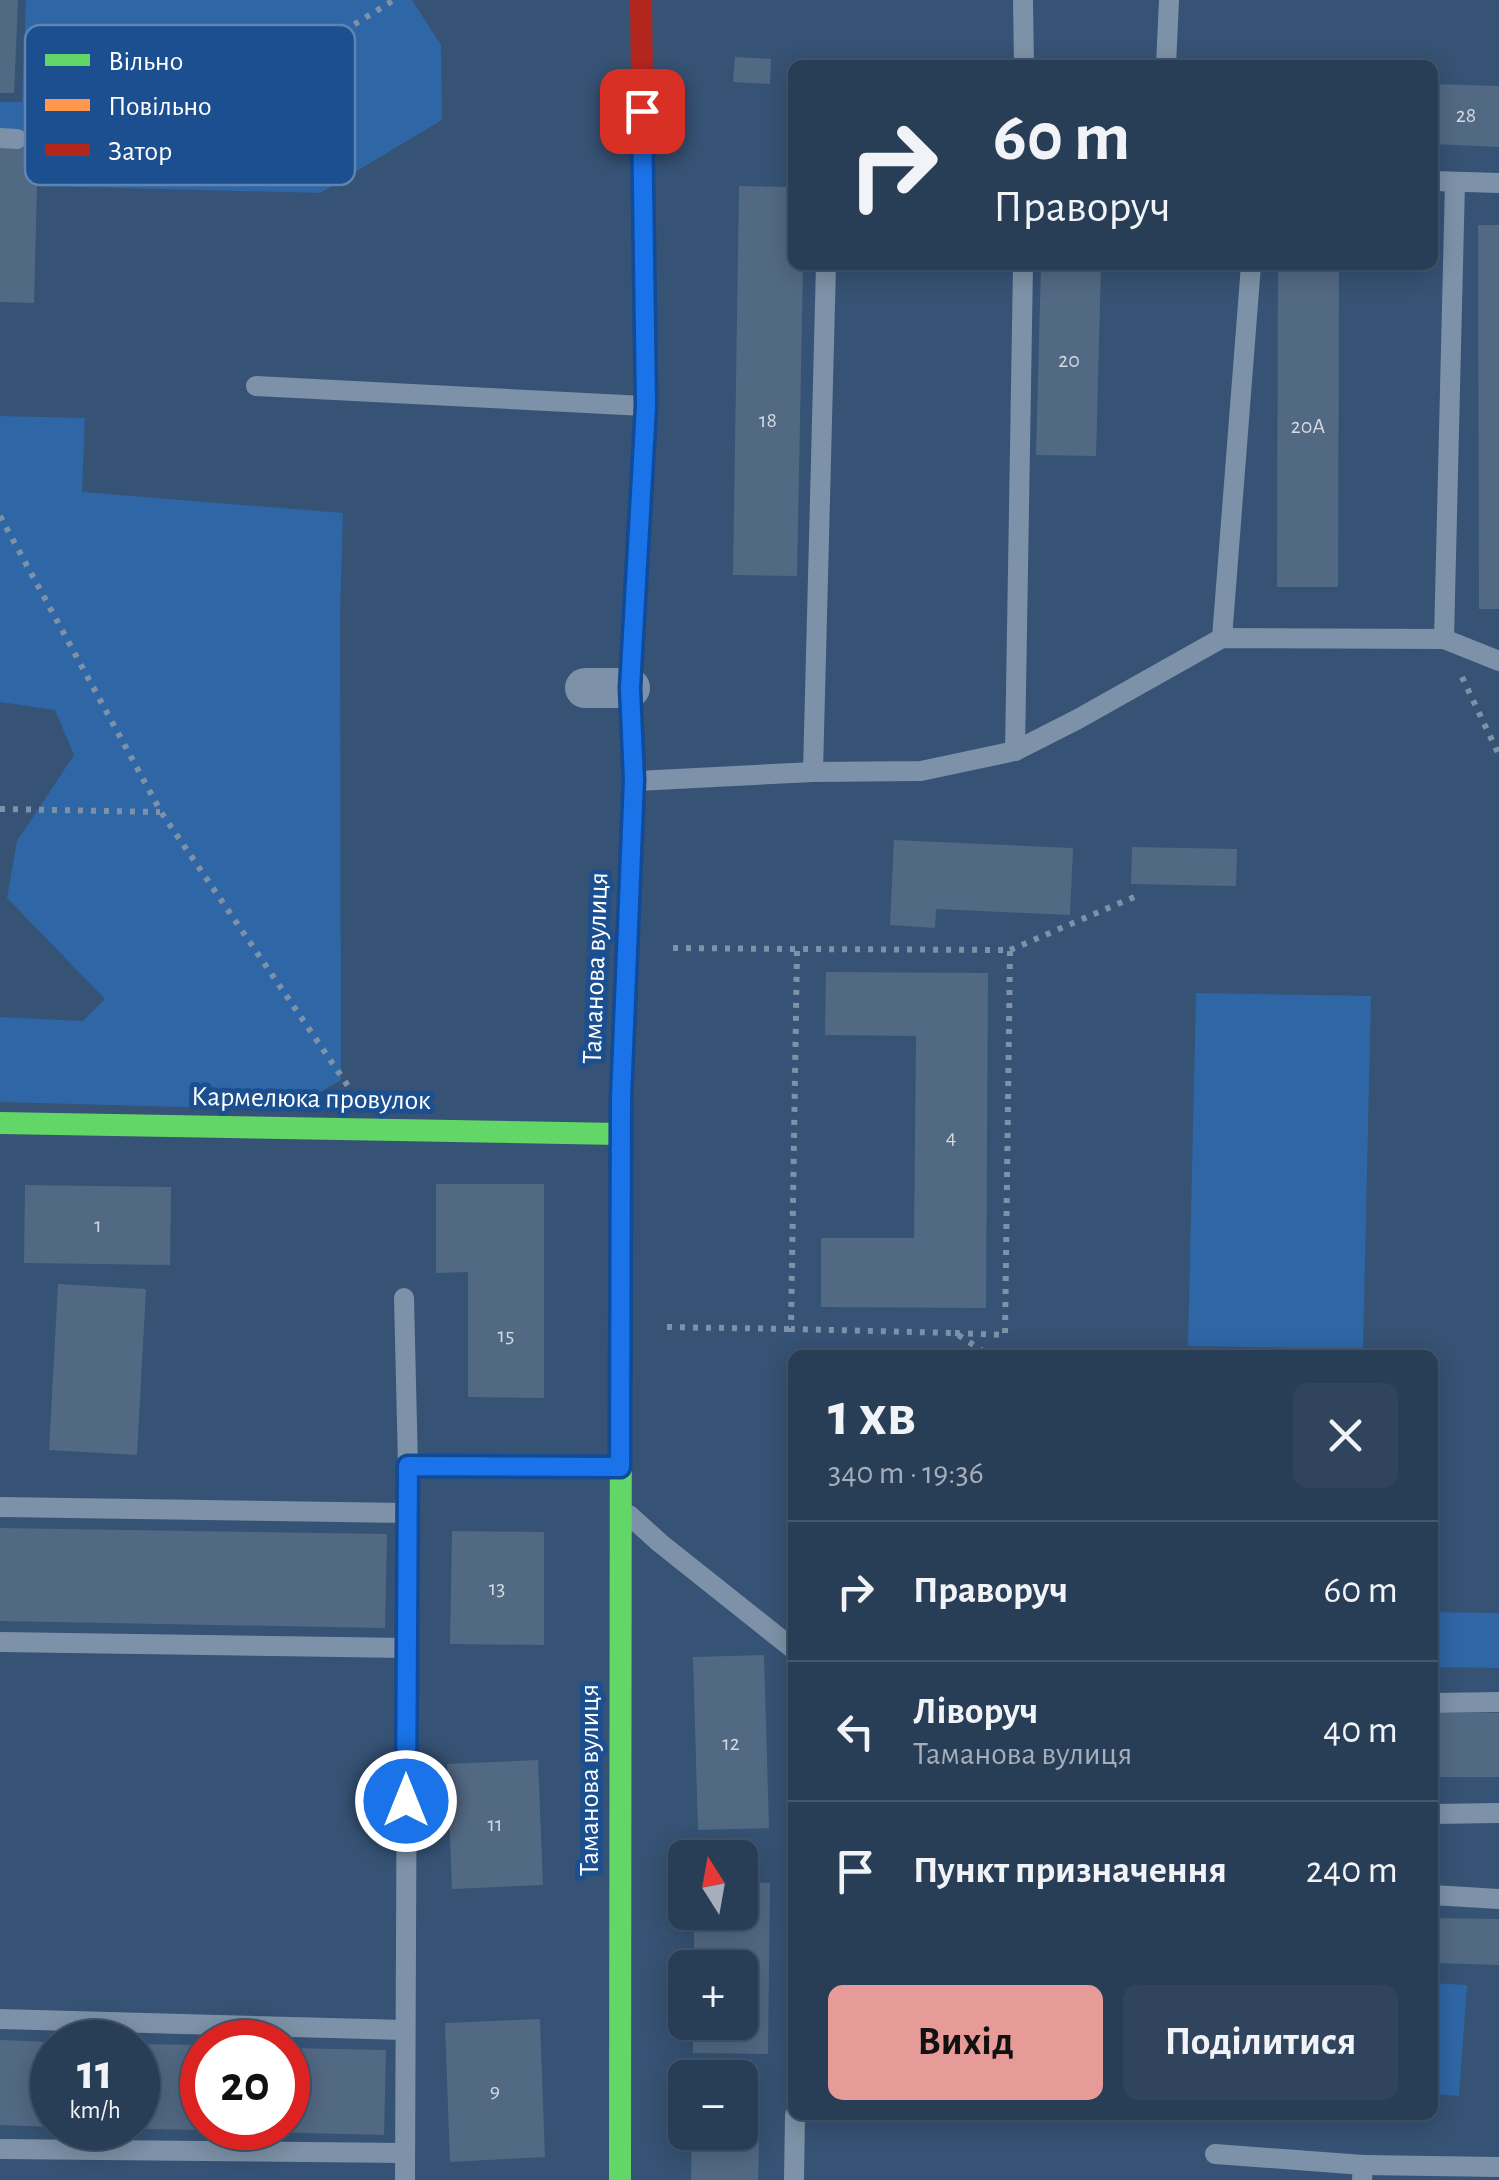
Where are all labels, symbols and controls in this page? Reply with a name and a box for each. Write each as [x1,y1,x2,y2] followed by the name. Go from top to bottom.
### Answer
[25,25,355,185] legend
[108,48,183,76] text: Вільно
[600,69,685,154] pin
[615,84,670,139] icon: arrive
[108,93,212,121] text: Повільно
[828,100,958,230] icon: right
[993,103,1130,173] text: 60 m
[1456,104,1476,126] house number: 28
[108,138,172,166] text: Затор
[993,185,1171,230] text: Праворуч
[1058,349,1080,371] house number: 20
[759,409,777,431] house number: 18
[1291,415,1325,437] house number: 20А
[579,872,613,1064] street label: Таманова вулиця
[191,1083,431,1115] street label: Кармелюка провулок
[946,1126,956,1148] house number: 4
[94,1214,102,1236] house number: 1
[498,1324,514,1346] house number: 15
[1293,1383,1398,1488] button: close
[828,1386,916,1446] text: 1 хв
[828,1457,984,1489] text: 340 m · 19:36
[828,1564,883,1619] icon: right
[913,1572,1068,1610] text: Праворуч
[1323,1572,1398,1610] text: 60 m
[489,1577,505,1599] house number: 13
[576,1684,604,1876] street label: Таманова вулиця
[913,1693,1038,1731] text: Ліворуч
[828,1704,883,1759] icon: left
[1323,1712,1398,1750] text: 40 m
[722,1732,740,1754] house number: 12
[913,1738,1132,1770] text: Таманова вулиця
[354,1749,458,1853] position arrow
[487,1813,503,1835] house number: 11
[668,1840,758,1930] north arrow
[668,1840,758,2150] map controls
[828,1844,883,1899] icon: arrive
[913,1852,1227,1890] text: Пункт призначення
[1306,1852,1398,1890] text: 240 m
[668,1950,758,2040] button: +
[828,1985,1103,2100] button: Вихід
[1123,1985,1398,2100] button: Поділитися
[180,2020,310,2150] speed limit sign: 20
[77,2048,113,2098] text: 11
[668,2060,758,2150] button: −
[490,2079,500,2101] house number: 9
[69,2098,121,2123] text: km/h

